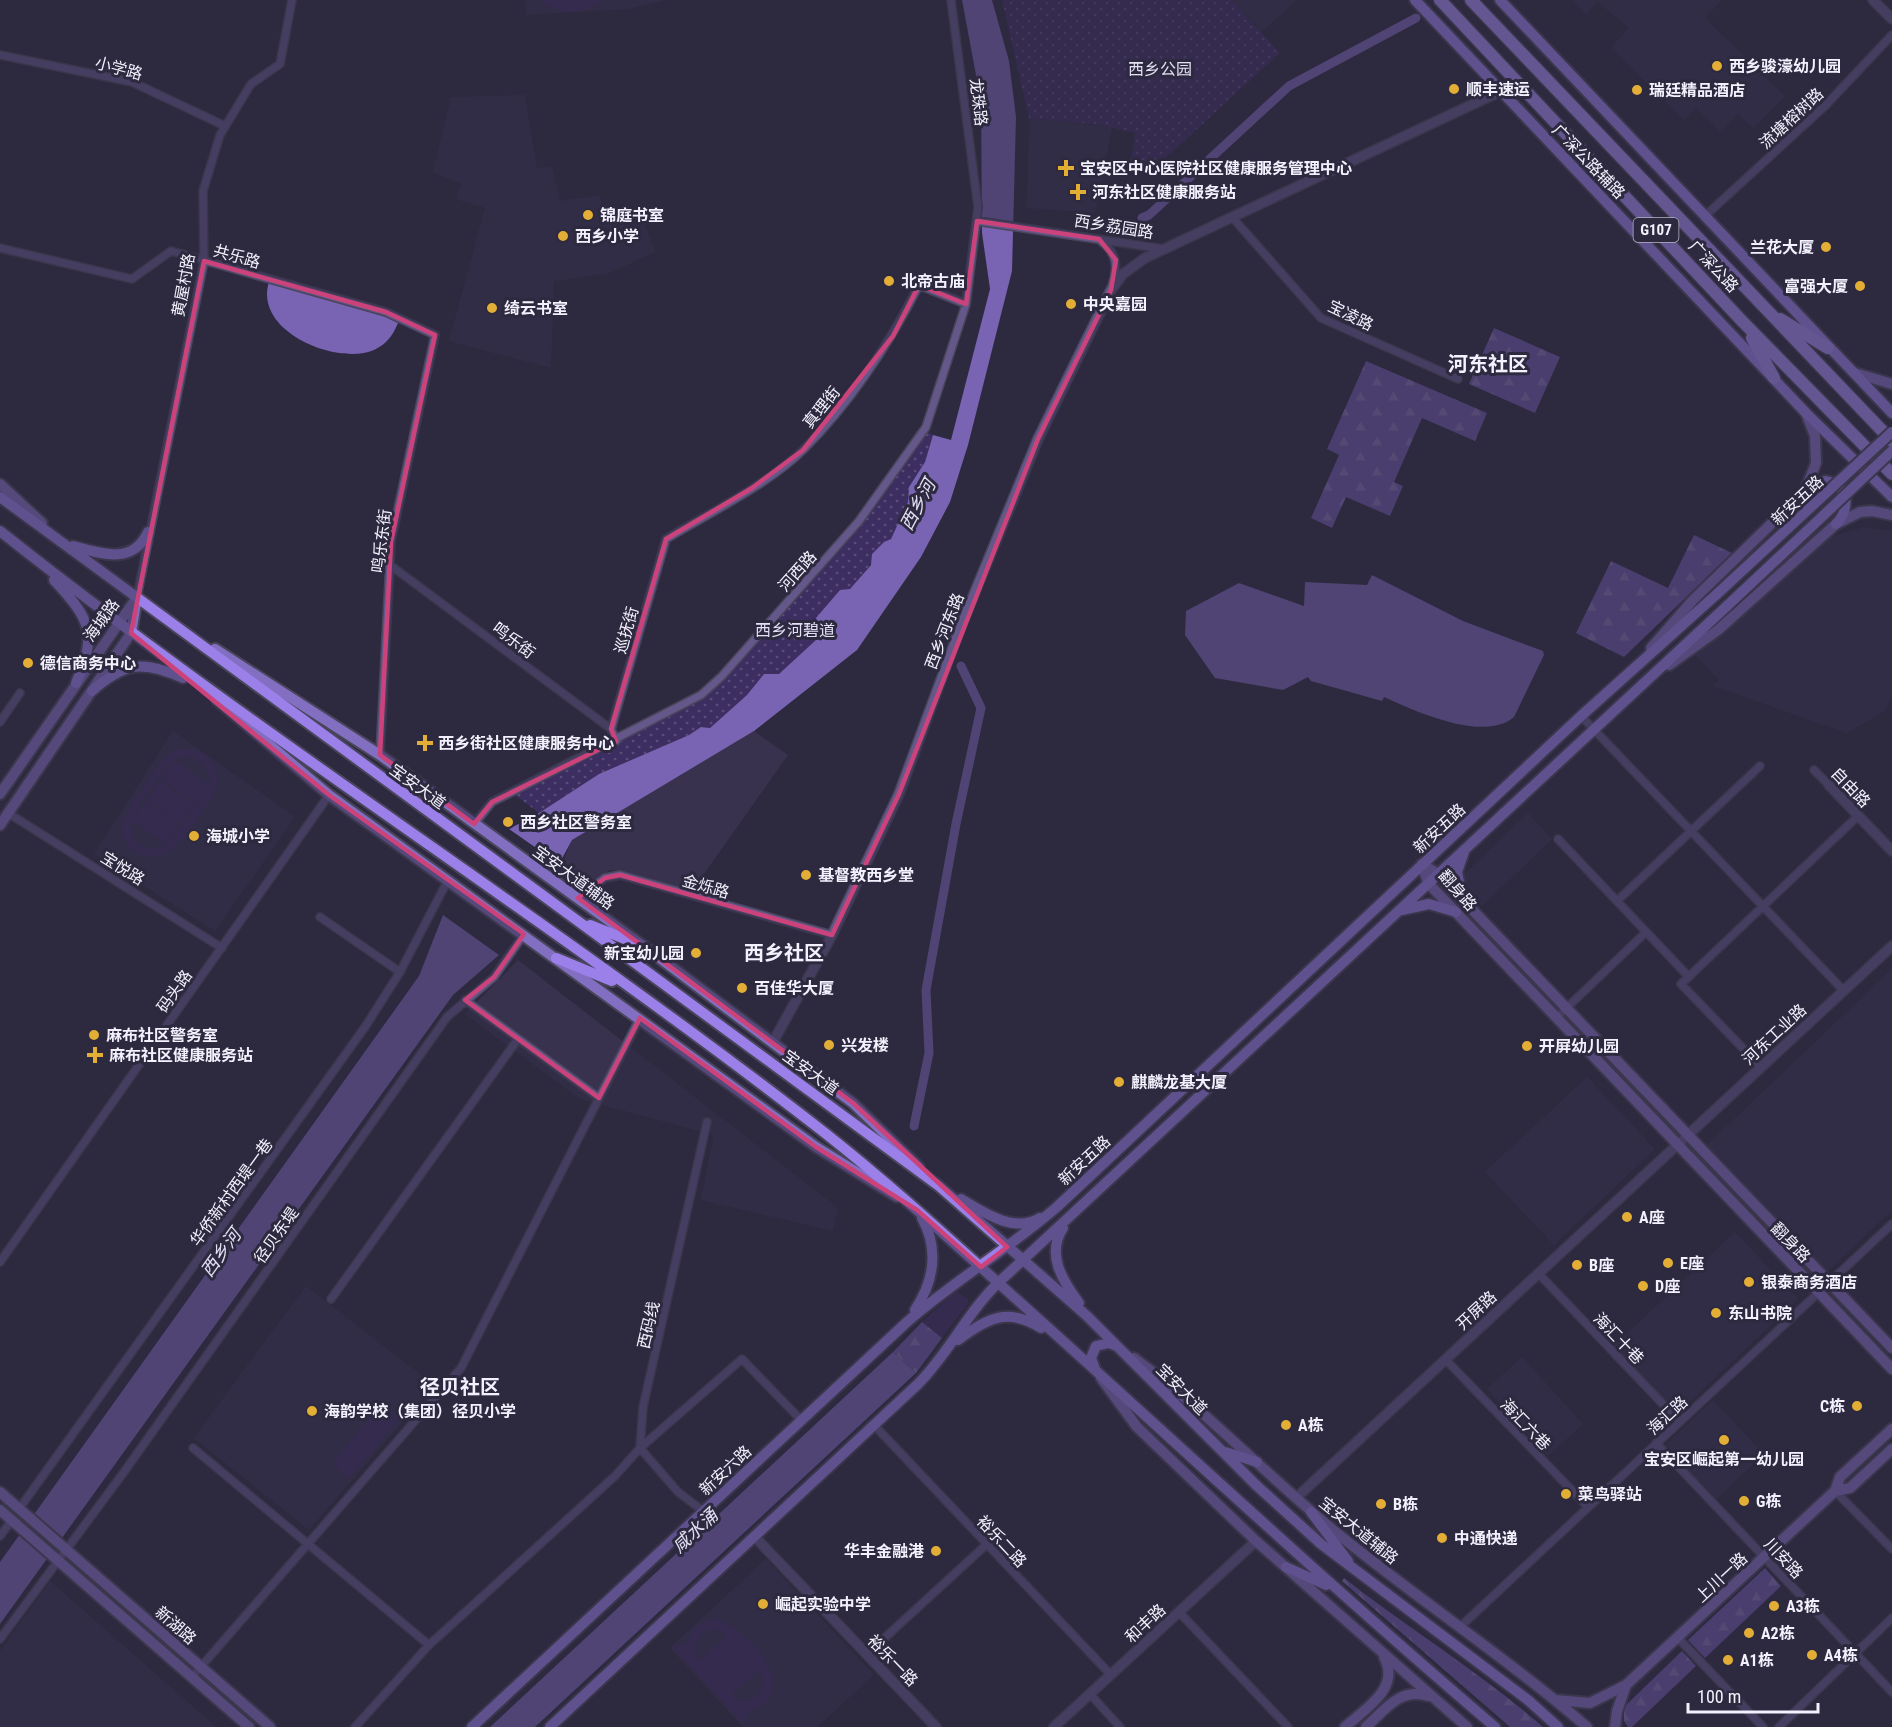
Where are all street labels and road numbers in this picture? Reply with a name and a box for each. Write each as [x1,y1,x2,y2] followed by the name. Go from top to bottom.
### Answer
[93,53,145,84] street label: 小学路
[966,77,991,127] street label: 龙珠路
[1756,84,1827,153] street label: 流塘榕树路
[1548,120,1629,202] street label: 广深公路辅路
[1073,211,1155,242] street label: 西乡荔园路
[1634,218,1678,242] road number: G107
[1685,236,1742,296] street label: 广深公路
[211,241,263,272] street label: 共乐路
[169,252,198,318] street label: 黄屋村路
[1325,296,1377,335] street label: 宝凌路
[799,383,844,432] street label: 真理街
[1767,472,1827,529] street label: 新安五路
[368,508,395,574] street label: 鸣乐东街
[774,547,820,596] street label: 河西路
[921,590,968,672] street label: 西乡河东路
[80,595,123,645] street label: 海城路
[611,604,642,656] street label: 巡抚街
[489,618,539,662] street label: 鸣乐街
[386,760,449,813] street label: 宝安大道
[1827,763,1874,811] street label: 自由路
[1409,800,1469,857] street label: 新安五路
[529,842,618,913] street label: 宝安大道辅路
[97,848,148,889] street label: 宝悦路
[1435,866,1481,915] street label: 翻身路
[680,871,732,902] street label: 金烁路
[153,966,196,1016] street label: 码头路
[1739,1000,1810,1069] street label: 河东工业路
[779,1046,842,1099] street label: 宝安大道
[1054,1132,1114,1189] street label: 新安五路
[186,1135,277,1250] street label: 华侨新村西堤一巷
[250,1204,303,1267] street label: 径贝东堤
[1767,1218,1814,1266] street label: 翻身路
[1452,1287,1500,1334] street label: 开屏路
[634,1300,663,1351] street label: 西码线
[1590,1309,1648,1368] street label: 海汇十巷
[1152,1360,1211,1419] street label: 宝安大道
[1643,1392,1691,1439] street label: 海汇路
[1497,1395,1555,1454] street label: 海汇六巷
[695,1442,755,1499] street label: 新安六路
[1315,1493,1402,1568] street label: 宝安大道辅路
[973,1511,1030,1571] street label: 裕乐二路
[1760,1534,1807,1582] street label: 川安路
[1691,1549,1751,1606] street label: 上川一路
[1121,1600,1169,1647] street label: 和丰路
[151,1602,200,1648] street label: 新湖路
[864,1631,922,1690] street label: 裕乐一路

